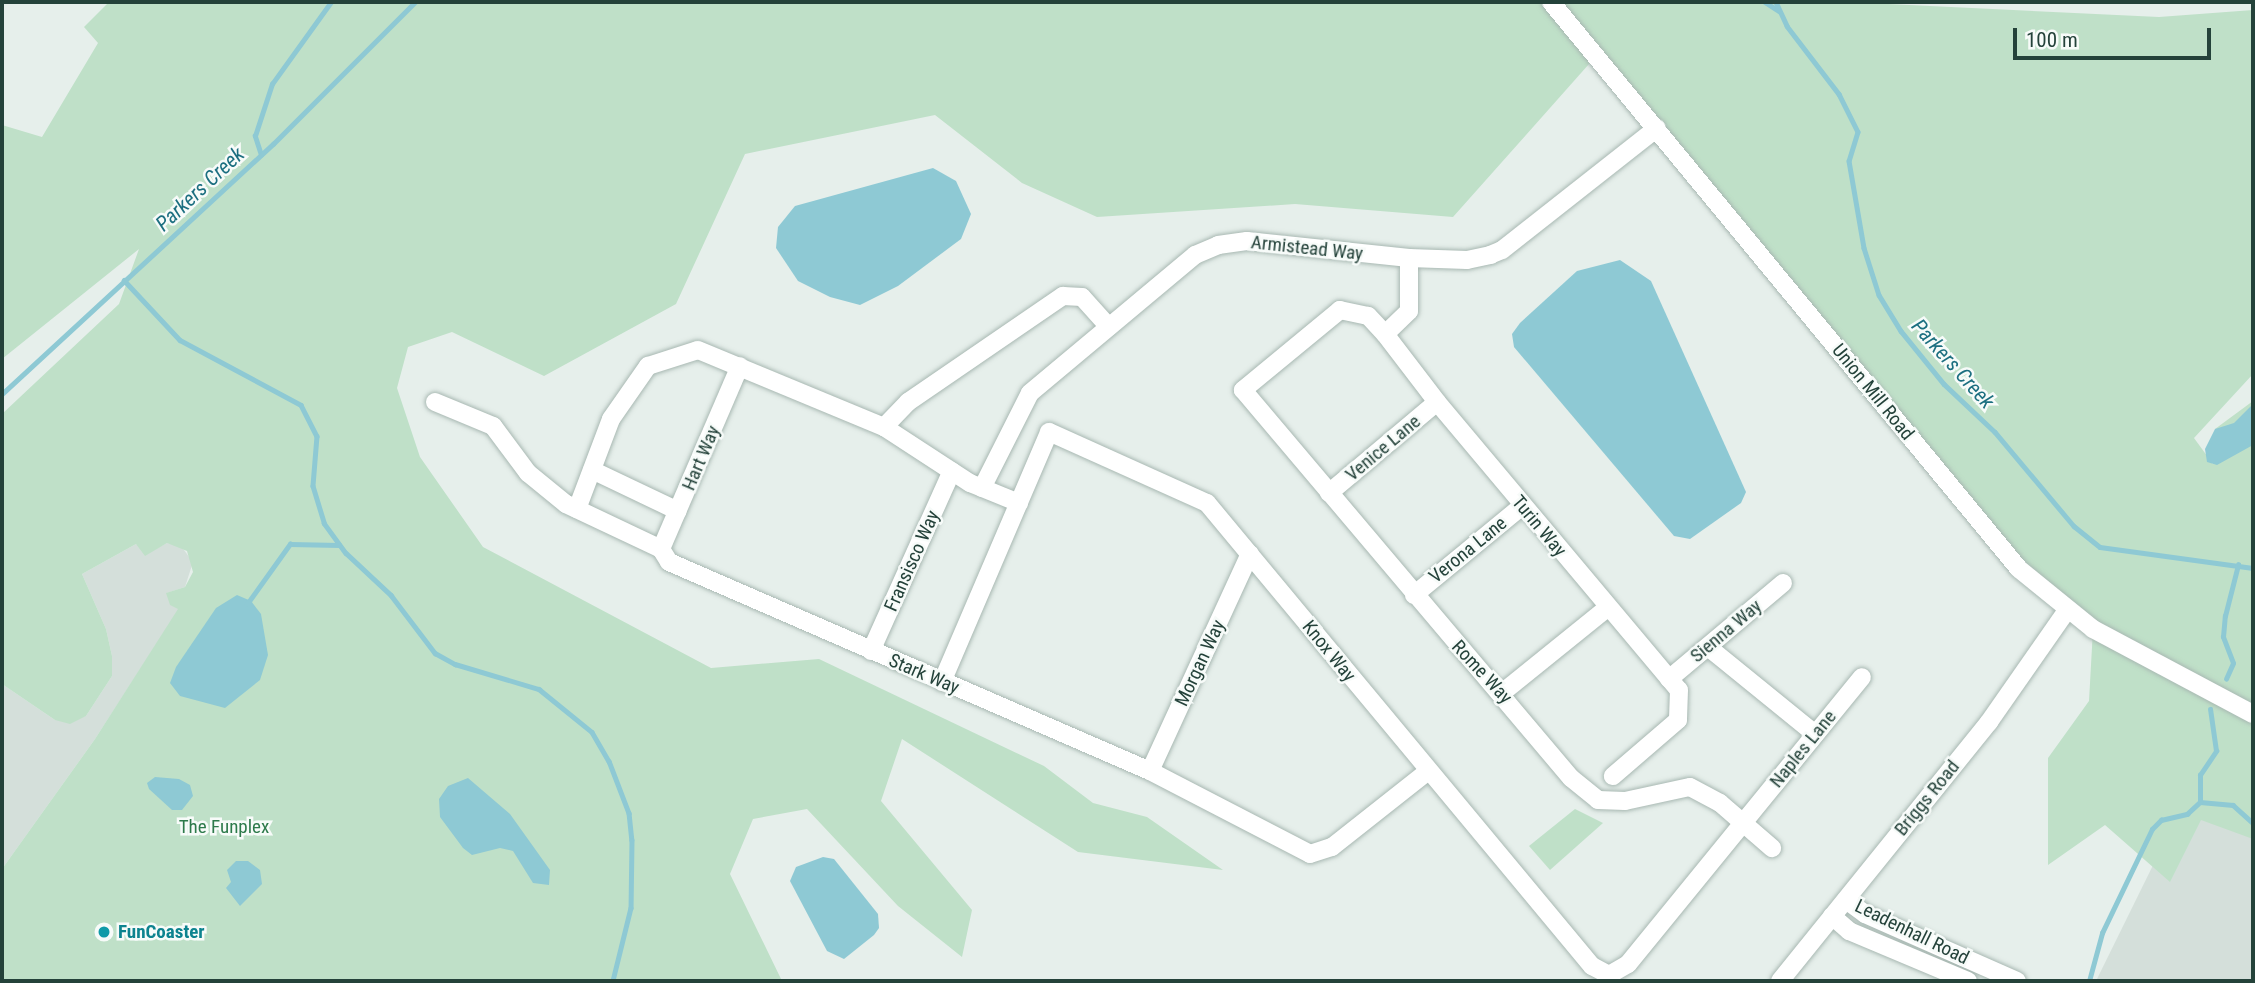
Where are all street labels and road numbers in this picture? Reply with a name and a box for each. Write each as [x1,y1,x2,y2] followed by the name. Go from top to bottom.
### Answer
[1250,231,1364,265] street label: Armistead Way
[1827,339,1919,445] street label: Union Mill Road
[1341,410,1425,486] street label: Venice Lane
[677,422,725,494] street label: Hart Way
[1507,491,1571,561] street label: Turin Way
[880,507,944,615] street label: Fransisco Way
[1425,512,1511,588] street label: Verona Lane
[1686,595,1766,667] street label: Sienna Way
[1170,616,1230,710] street label: Morgan Way
[1297,616,1361,686] street label: Knox Way
[1447,636,1517,708] street label: Rome Way
[885,649,963,699] street label: Stark Way
[1765,706,1841,792] street label: Naples Lane
[1890,756,1964,840] street label: Briggs Road
[1851,895,1973,969] street label: Leadenhall Road

